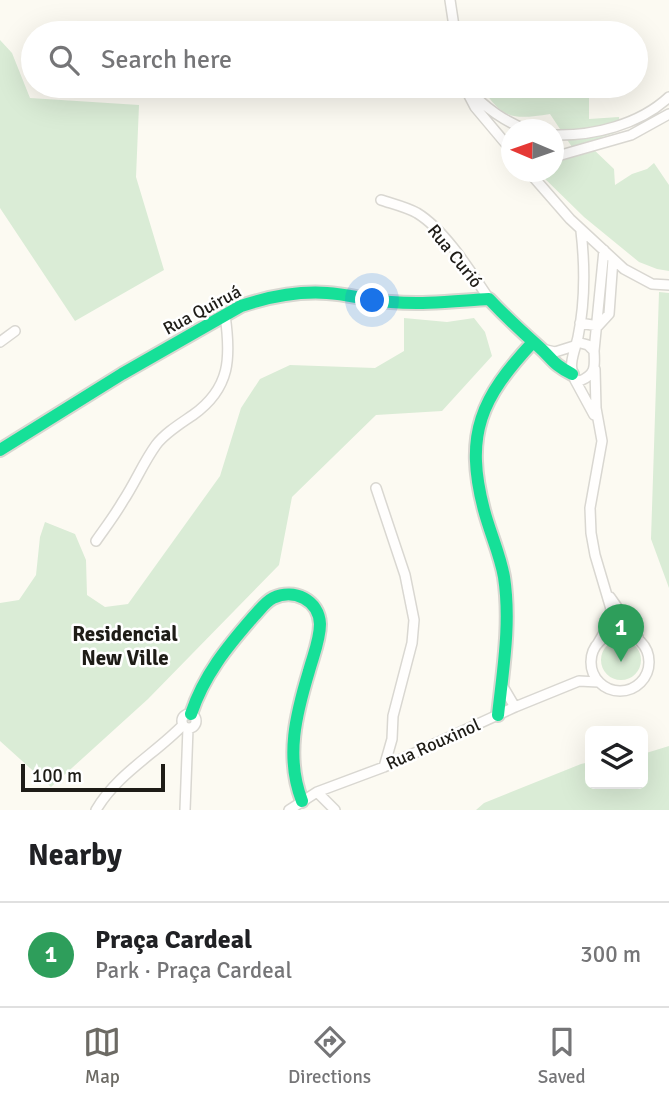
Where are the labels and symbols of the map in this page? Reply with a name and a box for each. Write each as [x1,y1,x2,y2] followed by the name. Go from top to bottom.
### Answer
[501,119,564,182] north arrow
[423,220,487,292] street label: Rua Curió
[159,280,245,340] street label: Rua Quiruá
[355,283,389,317] your location
[598,604,644,662] pin: 1
[72,621,178,671] district label: Residencial New Ville
[382,713,484,775] street label: Rua Rouxinol
[21,761,164,793] scale bar

